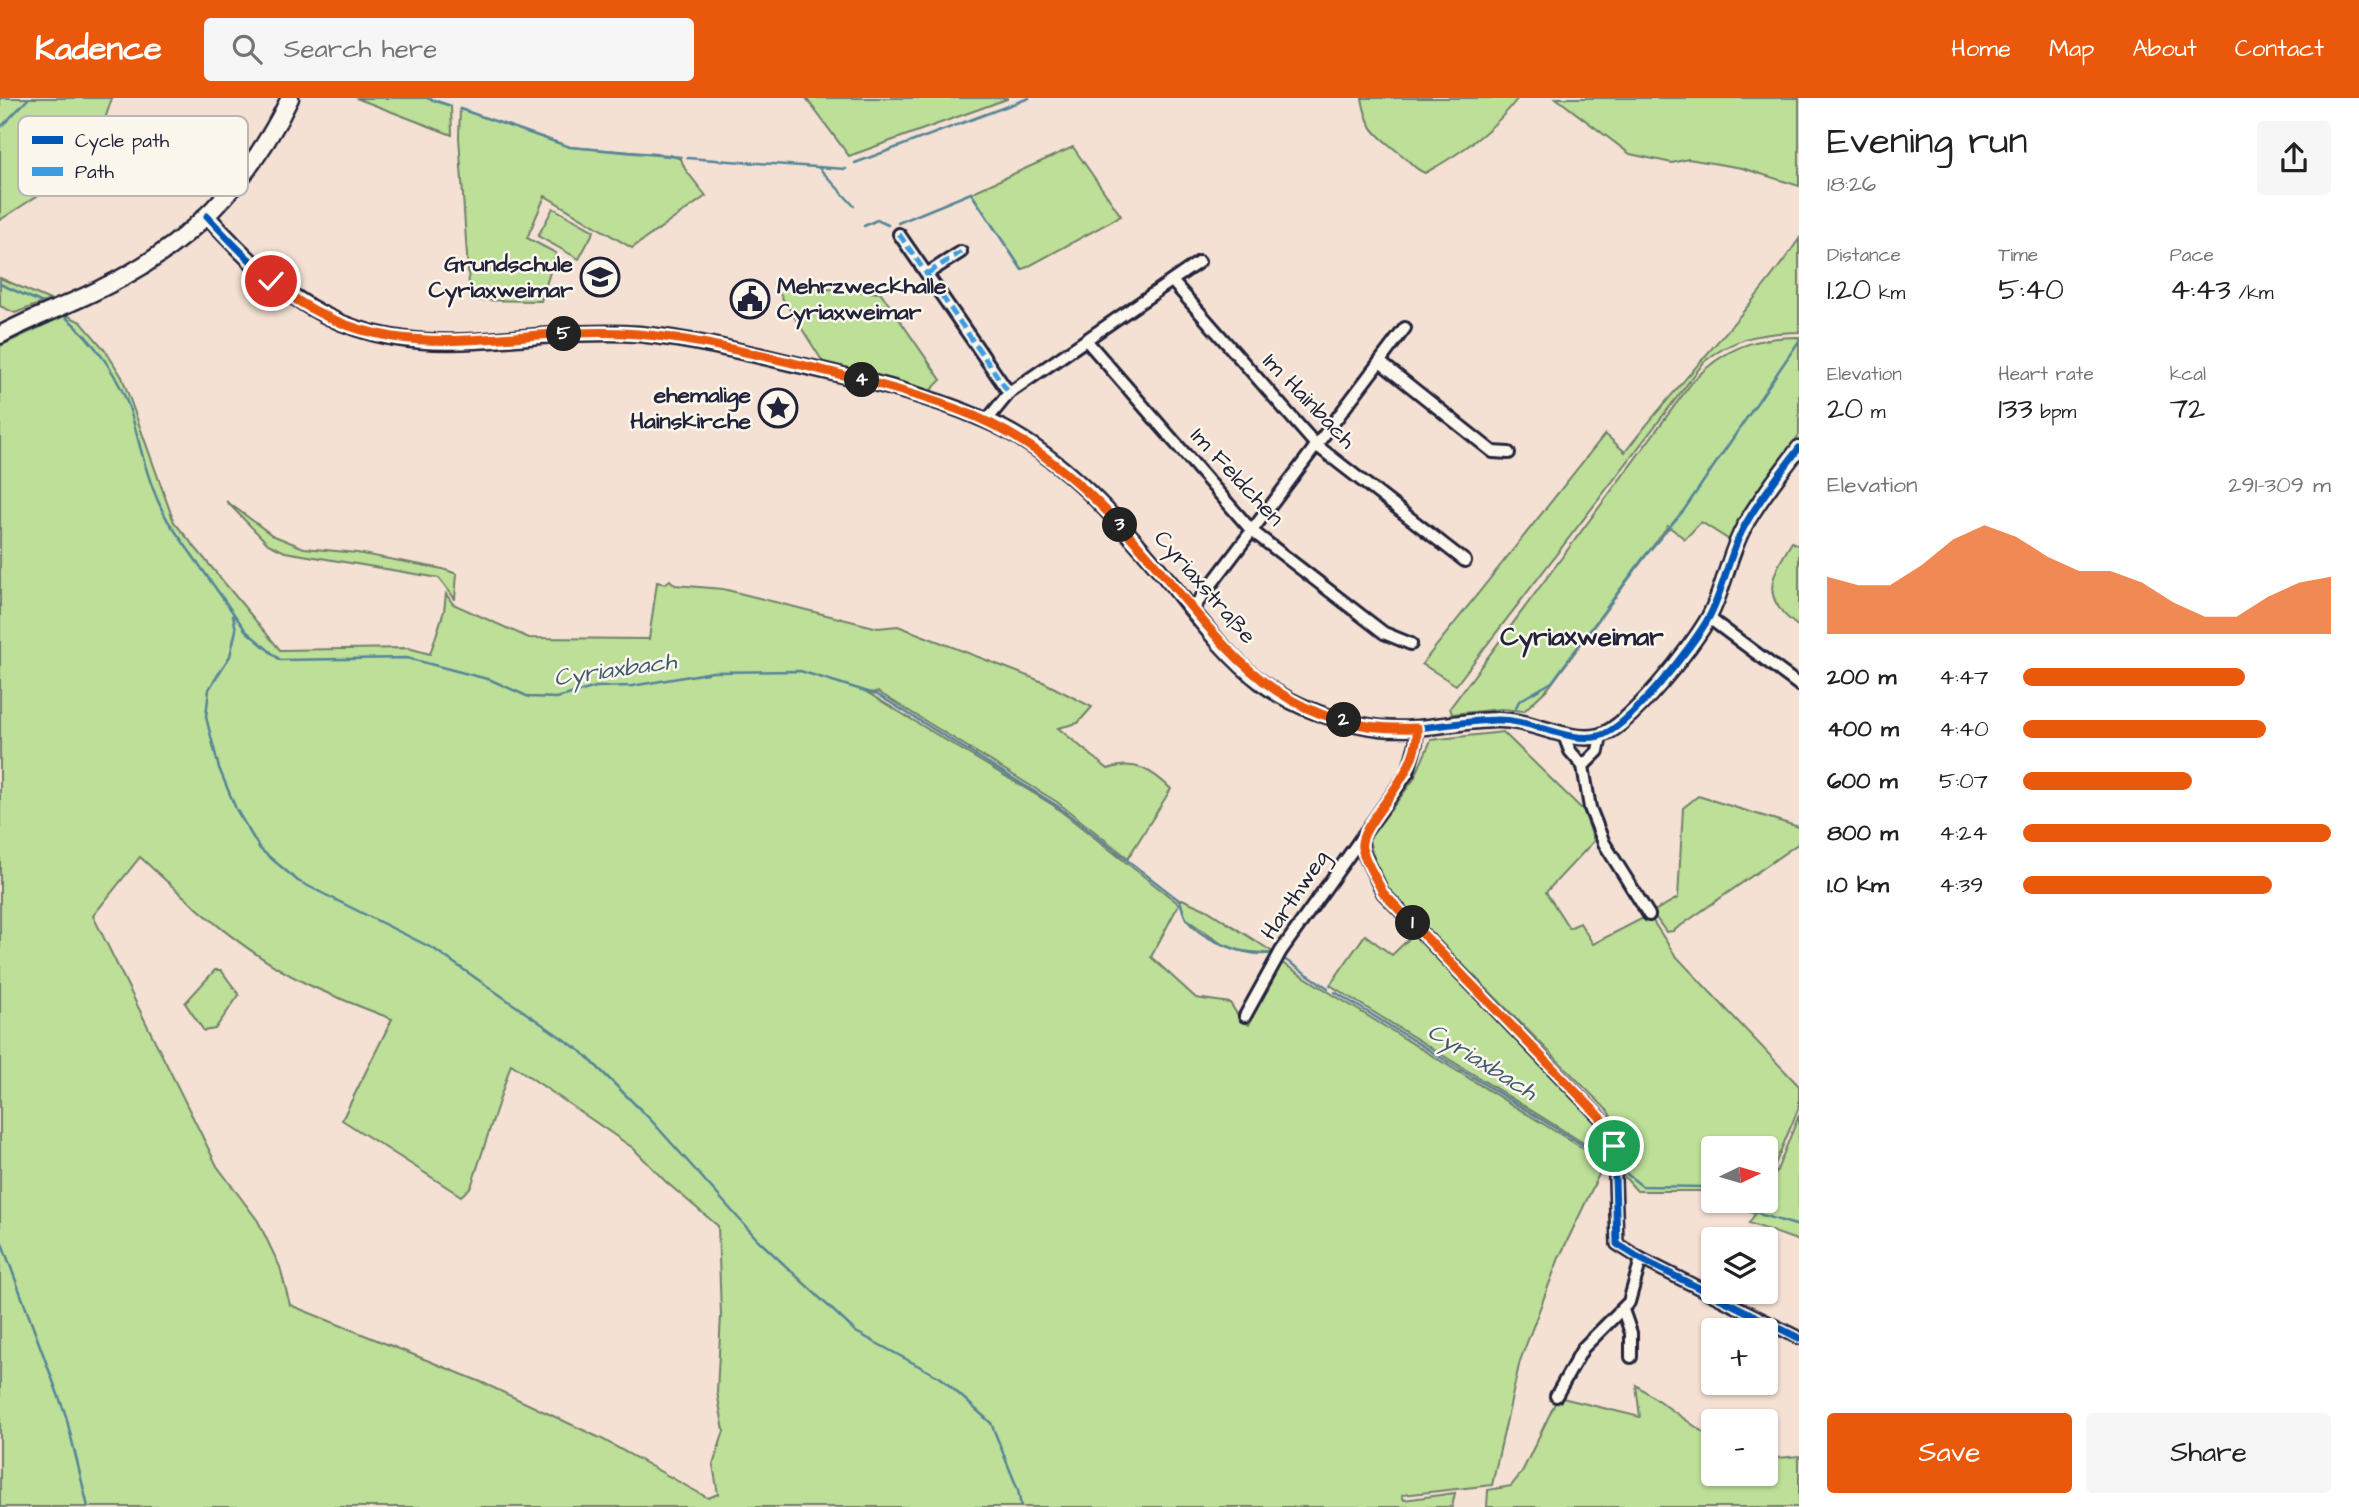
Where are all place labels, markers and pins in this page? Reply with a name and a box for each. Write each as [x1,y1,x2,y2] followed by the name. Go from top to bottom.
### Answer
[429,248,574,308] place label: Grundschule Cyriaxweimar
[241,251,301,311] pin
[579,256,621,298] school or university icon: Grundschule Cyriaxweimar
[777,270,947,330] place label: Mehrzweckhalle Cyriaxweimar
[729,278,771,320] public building icon: Mehrzweckhalle Cyriaxweimar
[546,316,582,352] pin: 5
[844,362,880,398] pin: 4
[630,379,752,437] place label: ehemalige Hainskirche
[757,387,799,429] place icon: ehemalige Hainskirche
[1102,508,1138,542] pin: 3
[1326,702,1362,738] pin: 2
[1396,906,1430,940] pin: 1
[1584,1116,1644,1176] pin

